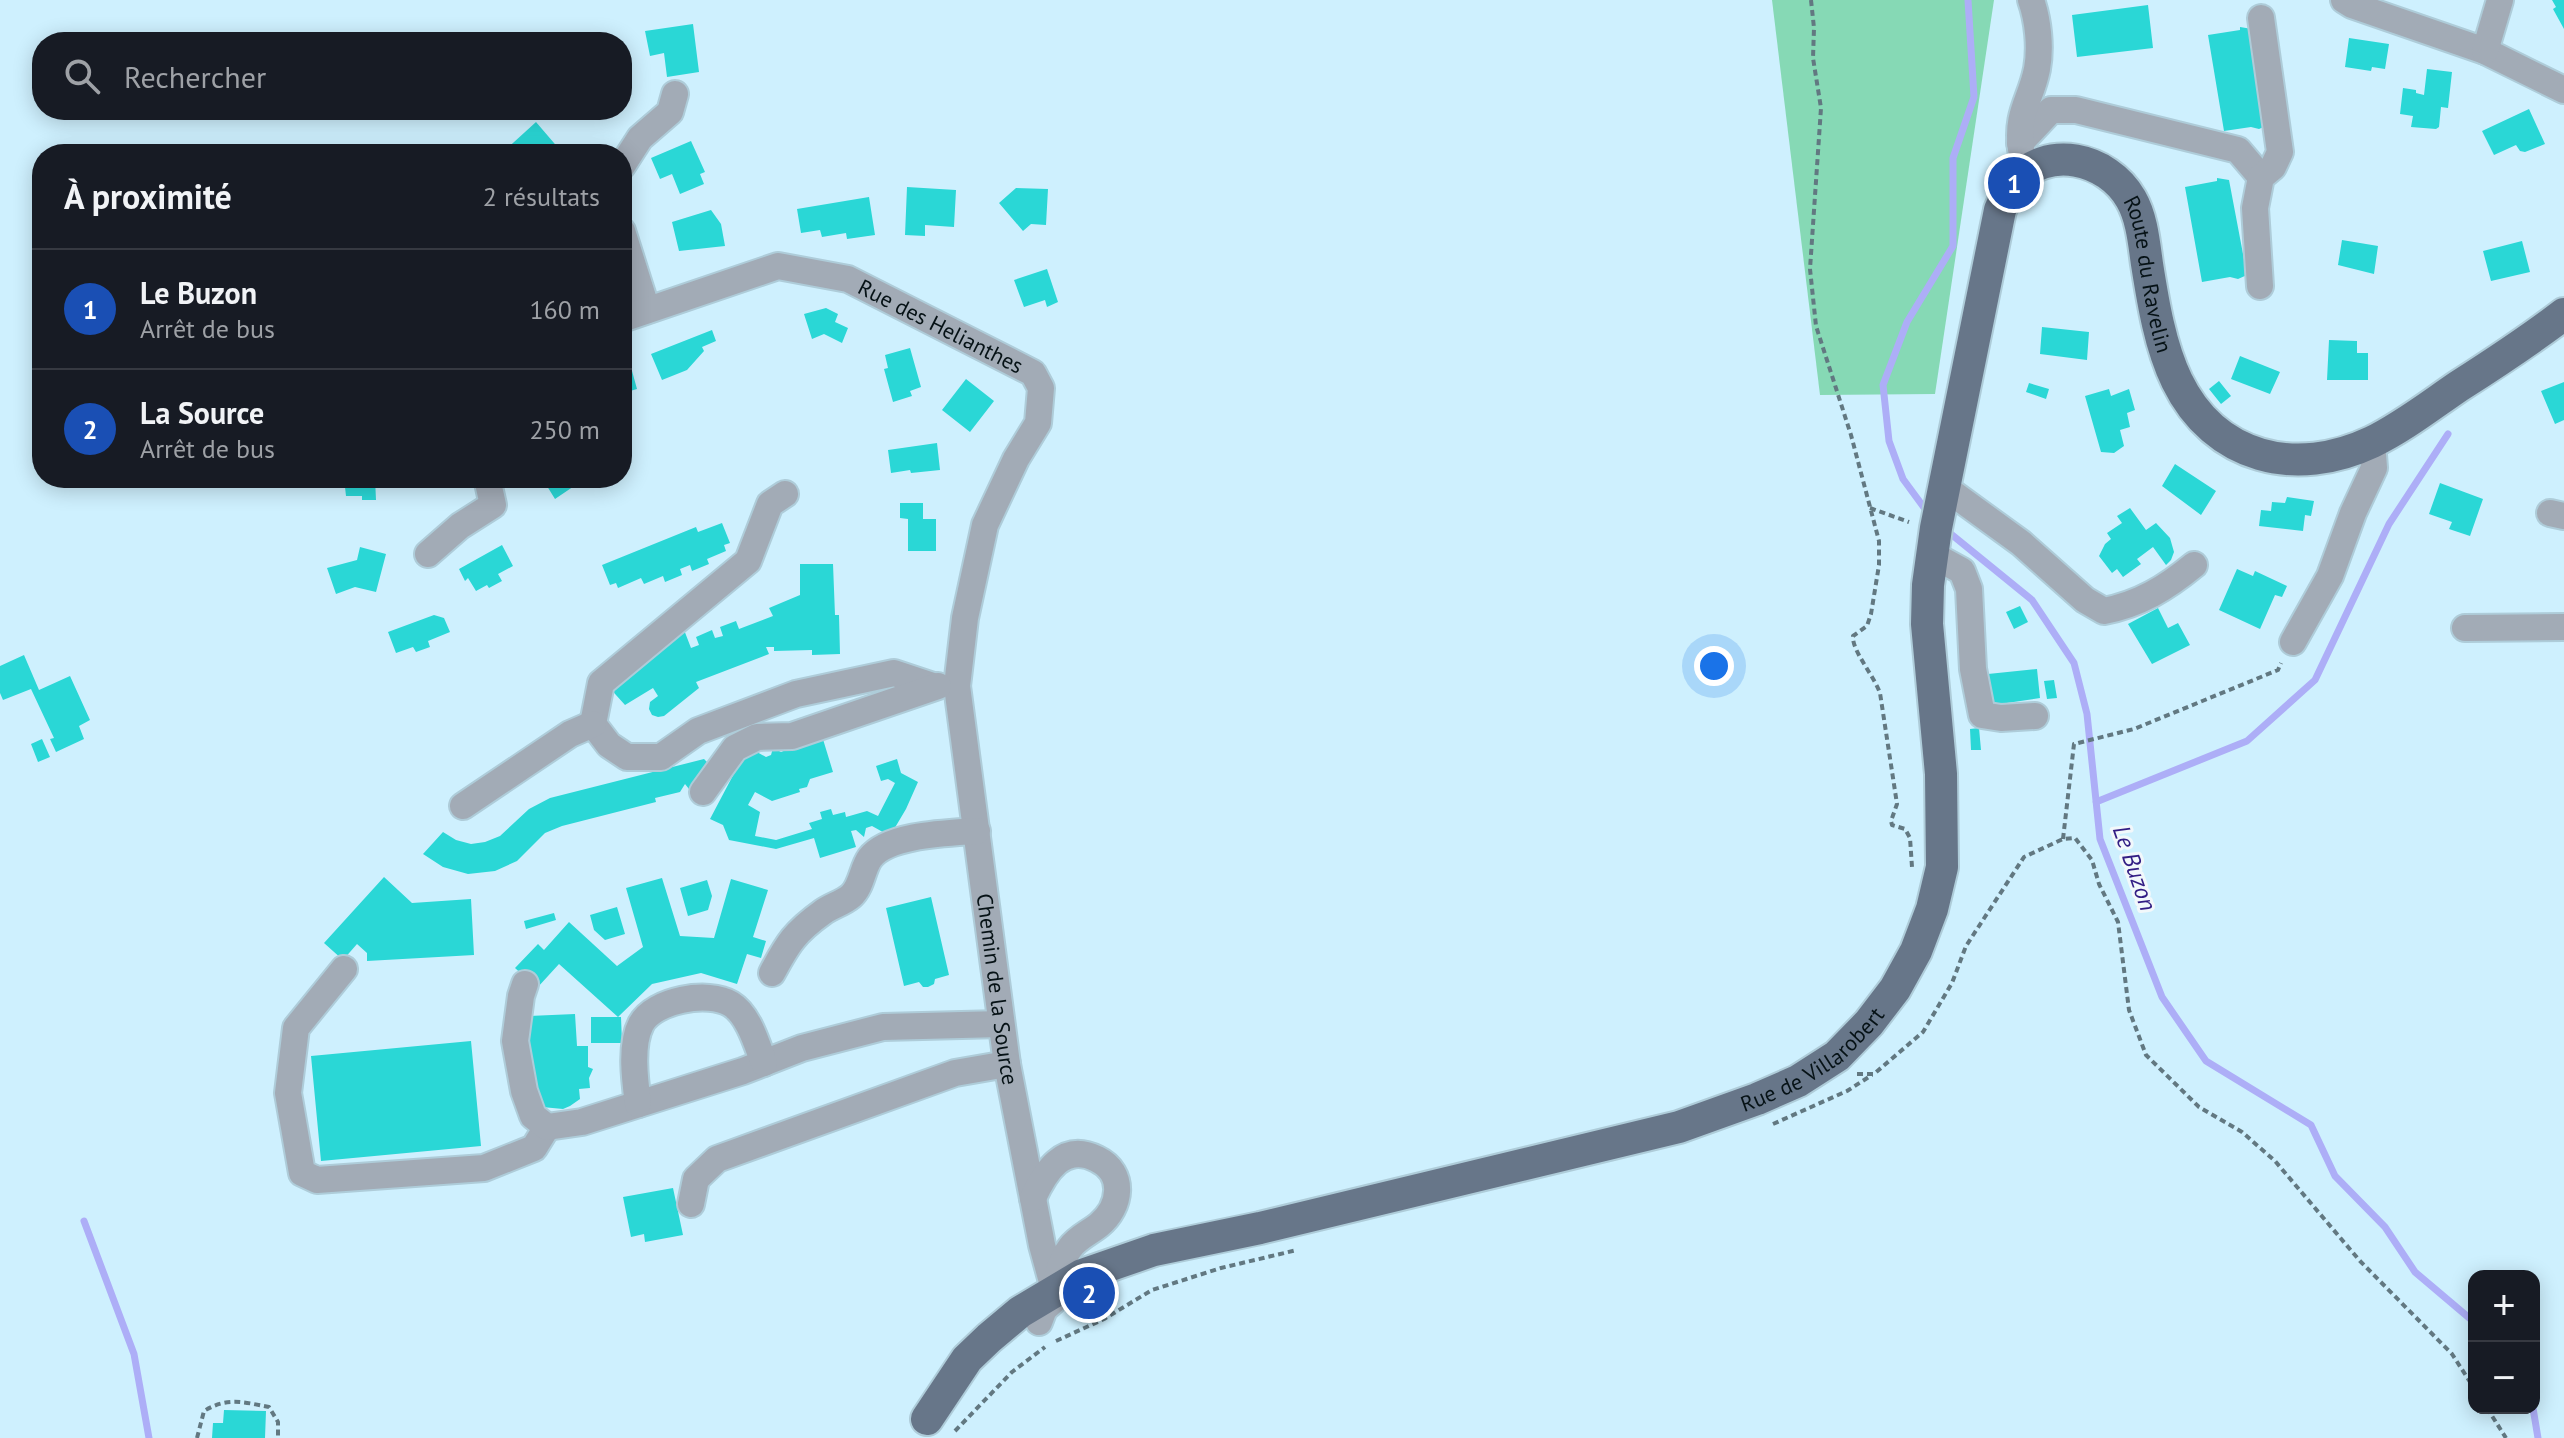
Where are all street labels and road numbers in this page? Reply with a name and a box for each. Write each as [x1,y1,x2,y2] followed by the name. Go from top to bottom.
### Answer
[2118,191,2179,356] street label: Route du Ravelin
[854,273,1028,380] street label: Rue des Helianthes
[971,892,1025,1087] street label: Chemin de la Source
[1737,1001,1890,1118] street label: Rue de Villarobert

